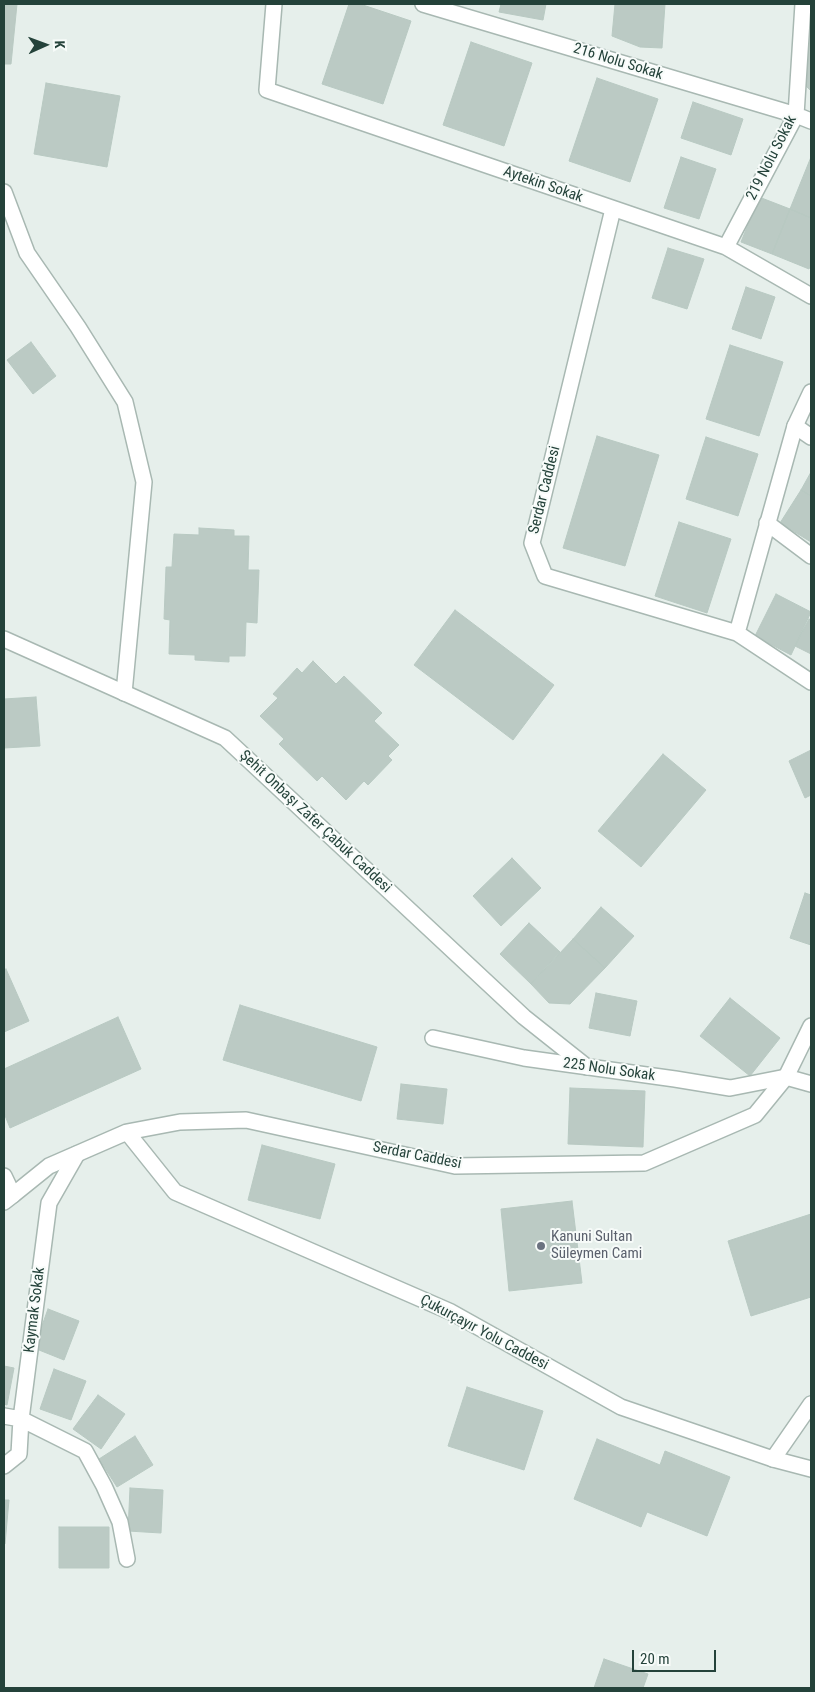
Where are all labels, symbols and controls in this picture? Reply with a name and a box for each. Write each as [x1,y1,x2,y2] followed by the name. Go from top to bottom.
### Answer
[20,20,70,70] north arrow
[52,40,68,49] text: K
[571,40,665,84] street label: 216 Nolu Sokak
[743,113,801,203] street label: 219 Nolu Sokak
[501,163,585,207] street label: Aytekin Sokak
[525,444,565,536] street label: Serdar Caddesi
[235,747,395,897] street label: Şehit Onbaşı Zafer Çabuk Caddesi
[562,1055,656,1085] street label: 225 Nolu Sokak
[371,1139,463,1173] street label: Serdar Caddesi
[551,1228,642,1263] place label: Kanuni Sultan Süleymen Cami
[535,1240,547,1252] marker: Kanuni Sultan Süleymen Cami
[21,1266,49,1354] street label: Kaymak Sokak
[417,1292,551,1374] street label: Çukurçayır Yolu Caddesi
[635,1640,719,1672] scale bar
[640,1650,670,1668] text: 20 m

